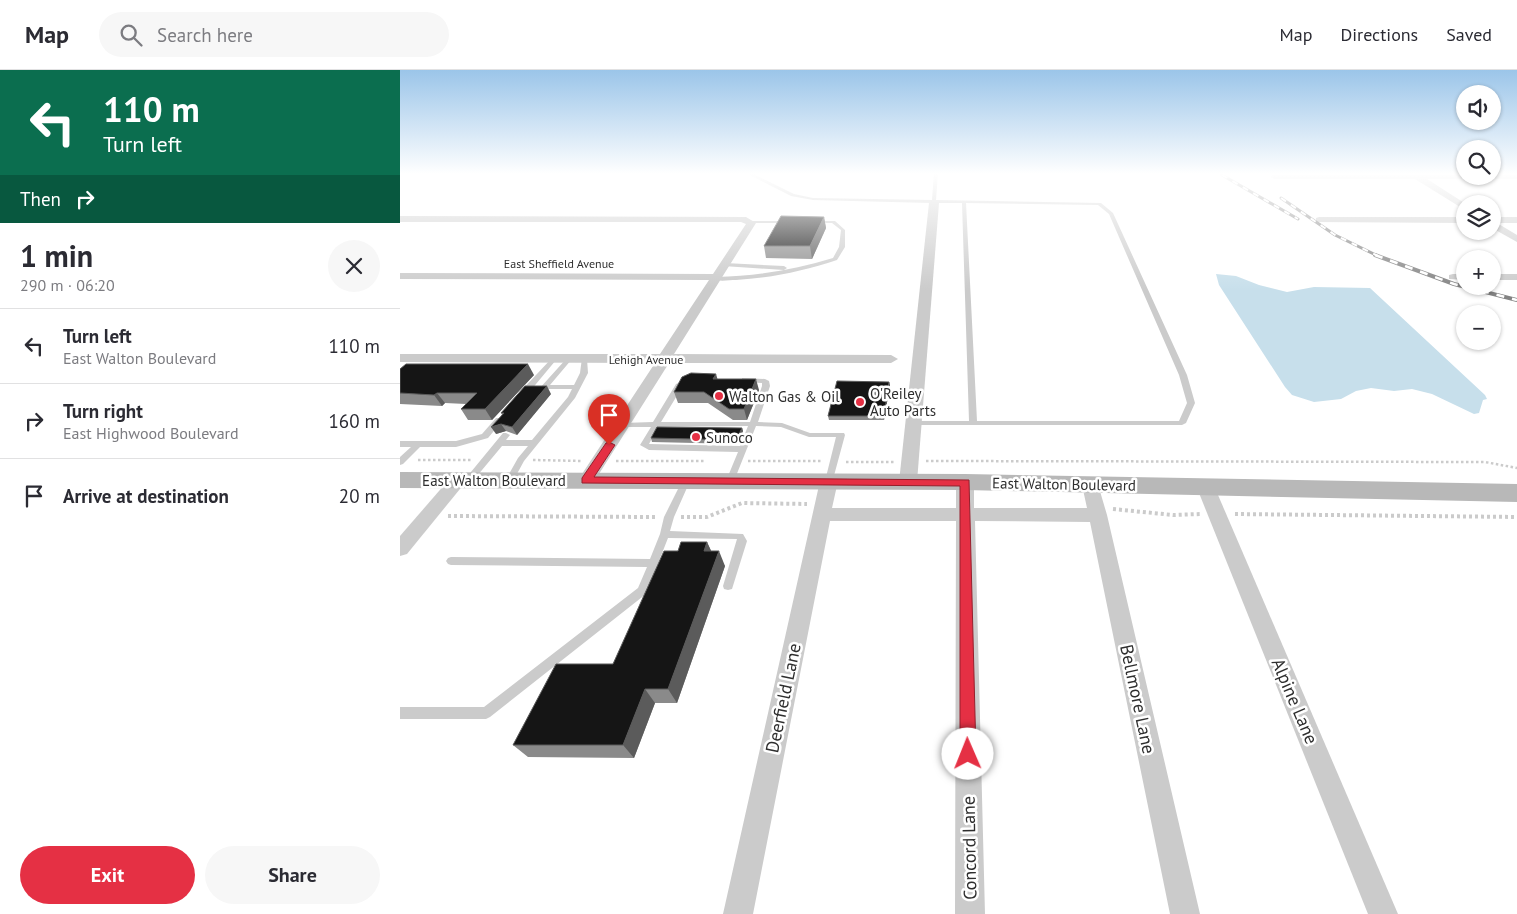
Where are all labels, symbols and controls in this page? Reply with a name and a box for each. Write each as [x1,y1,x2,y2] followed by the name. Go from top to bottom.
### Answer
[99,12,449,57] search box
[25,19,69,50] text: Map
[117,21,145,49] icon: search
[157,23,253,47] text: Search here
[1280,23,1312,46] text: Map
[1340,23,1418,46] text: Directions
[1446,23,1492,46] text: Saved
[1456,85,1501,350] map controls
[1456,85,1501,130] button: sound
[103,86,200,132] text: 110 m
[20,90,85,155] icon: left
[103,130,182,158] text: Turn left
[1456,140,1501,185] button: search
[71,185,99,213] icon: right
[20,187,61,211] text: Then
[1456,195,1501,240] button: layers
[20,236,93,275] text: 1 min
[328,240,380,292] button: close
[1456,250,1501,295] button: +
[504,256,614,271] street label: East Sheffield Avenue
[20,275,115,295] text: 290 m · 06:20
[1456,305,1501,350] button: −
[63,324,132,348] text: Turn left
[20,332,48,360] icon: left
[328,334,380,358] text: 110 m
[63,348,216,368] text: East Walton Boulevard
[609,352,683,367] street label: Lehigh Avenue
[870,384,936,420] place label: O'Reiley Auto Parts
[729,387,840,406] place label: Walton Gas & Oil
[713,390,725,402] marker: Walton Gas & Oil
[588,394,630,445] pin
[854,396,866,408] marker: O'Reiley Auto Parts
[63,399,143,423] text: Turn right
[595,401,623,429] icon: arrive
[20,407,48,435] icon: right
[328,409,380,433] text: 160 m
[63,423,239,443] text: East Highwood Boulevard
[706,428,753,447] place label: Sunoco
[690,431,702,443] marker: Sunoco
[422,471,566,490] street label: East Walton Boulevard
[992,473,1136,495] street label: East Walton Boulevard
[20,482,48,510] icon: arrive
[63,484,229,508] text: Arrive at destination
[339,484,380,508] text: 20 m
[760,641,806,755] street label: Deerfield Lane
[1115,642,1161,756] street label: Bellmore Lane
[1267,655,1323,747] street label: Alpine Lane
[941,727,993,779] position arrow
[957,796,981,900] street label: Concord Lane
[20,846,195,904] button: Exit
[205,846,380,904] button: Share

